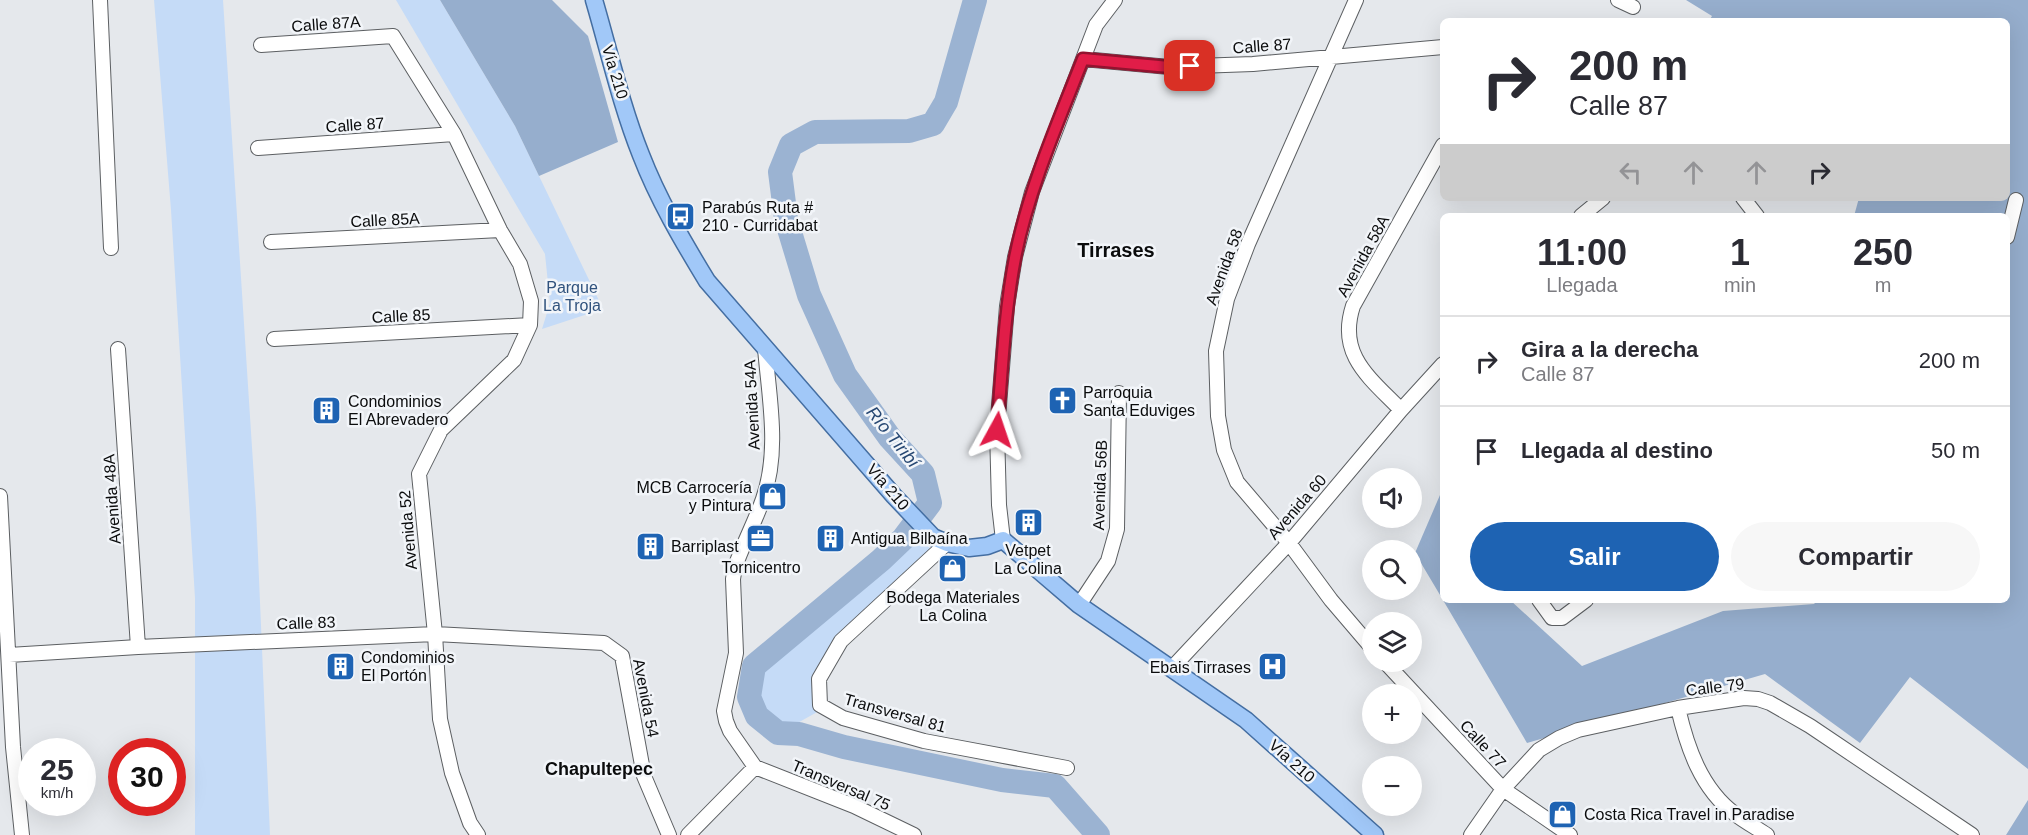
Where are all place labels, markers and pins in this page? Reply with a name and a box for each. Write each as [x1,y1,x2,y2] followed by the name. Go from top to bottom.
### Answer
[1164,40,1215,91] pin
[702,199,818,234] place label: Parabús Ruta # 210 - Curridabat
[665,200,697,232] bus stop icon: Parabús Ruta # 210 - Curridabat
[1083,384,1195,419] place label: Parroquia Santa Eduviges
[1046,385,1078,417] church icon: Parroquia Santa Eduviges
[348,393,449,428] place label: Condominios El Abrevadero
[311,394,343,426] building icon: Condominios El Abrevadero
[636,479,752,514] place label: MCB Carrocería y Pintura
[757,480,789,512] shop icon: MCB Carrocería y Pintura
[1012,506,1044,538] building icon: Vetpet La Colina
[814,522,846,554] building icon: Antigua Bilbaína
[745,523,777,555] office icon: Tornicentro
[634,530,666,562] building icon: Barriplast
[851,530,968,547] place label: Antigua Bilbaína
[671,538,739,555] place label: Barriplast
[994,542,1062,577] place label: Vetpet La Colina
[937,553,969,585] shop icon: Bodega Materiales La Colina
[721,559,801,576] place label: Tornicentro
[886,589,1020,624] place label: Bodega Materiales La Colina
[361,649,454,684] place label: Condominios El Portón
[324,650,356,682] building icon: Condominios El Portón
[1256,651,1288,683] hospital icon: Ebais Tirrases
[1150,659,1251,676] place label: Ebais Tirrases
[1547,798,1579,830] shop icon: Costa Rica Travel in Paradise
[1584,806,1795,823] place label: Costa Rica Travel in Paradise

